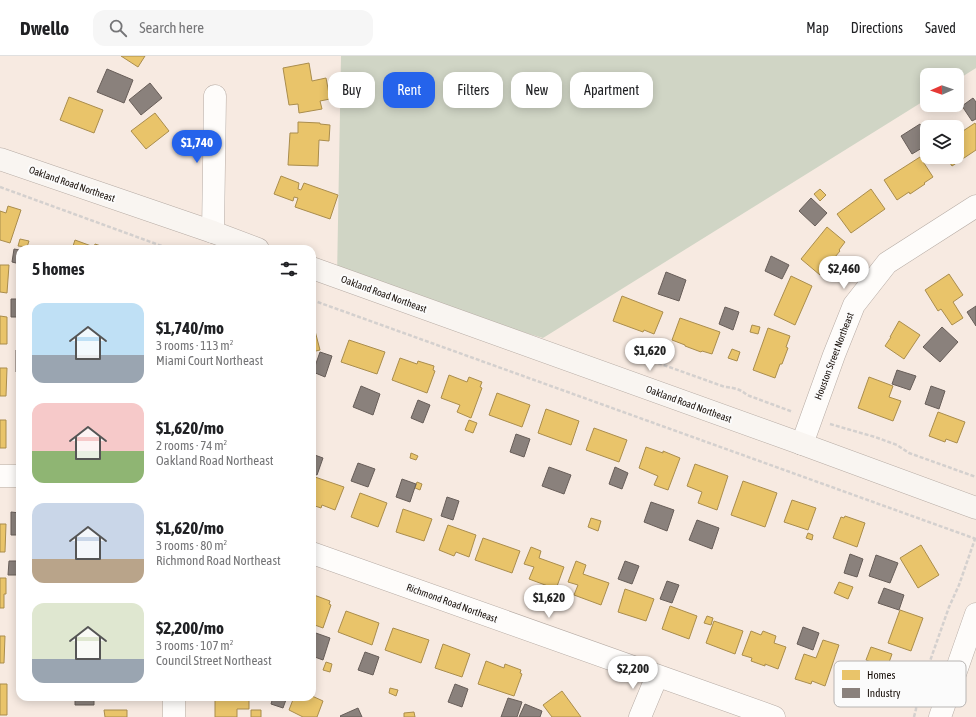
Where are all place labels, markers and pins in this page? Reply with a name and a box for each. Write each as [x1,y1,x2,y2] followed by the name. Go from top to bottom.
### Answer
[164,130,230,164] pin: $1,740
[811,256,877,290] pin: $2,460
[617,338,683,372] pin: $1,620
[516,585,582,619] pin: $1,620
[600,656,666,690] pin: $2,200

